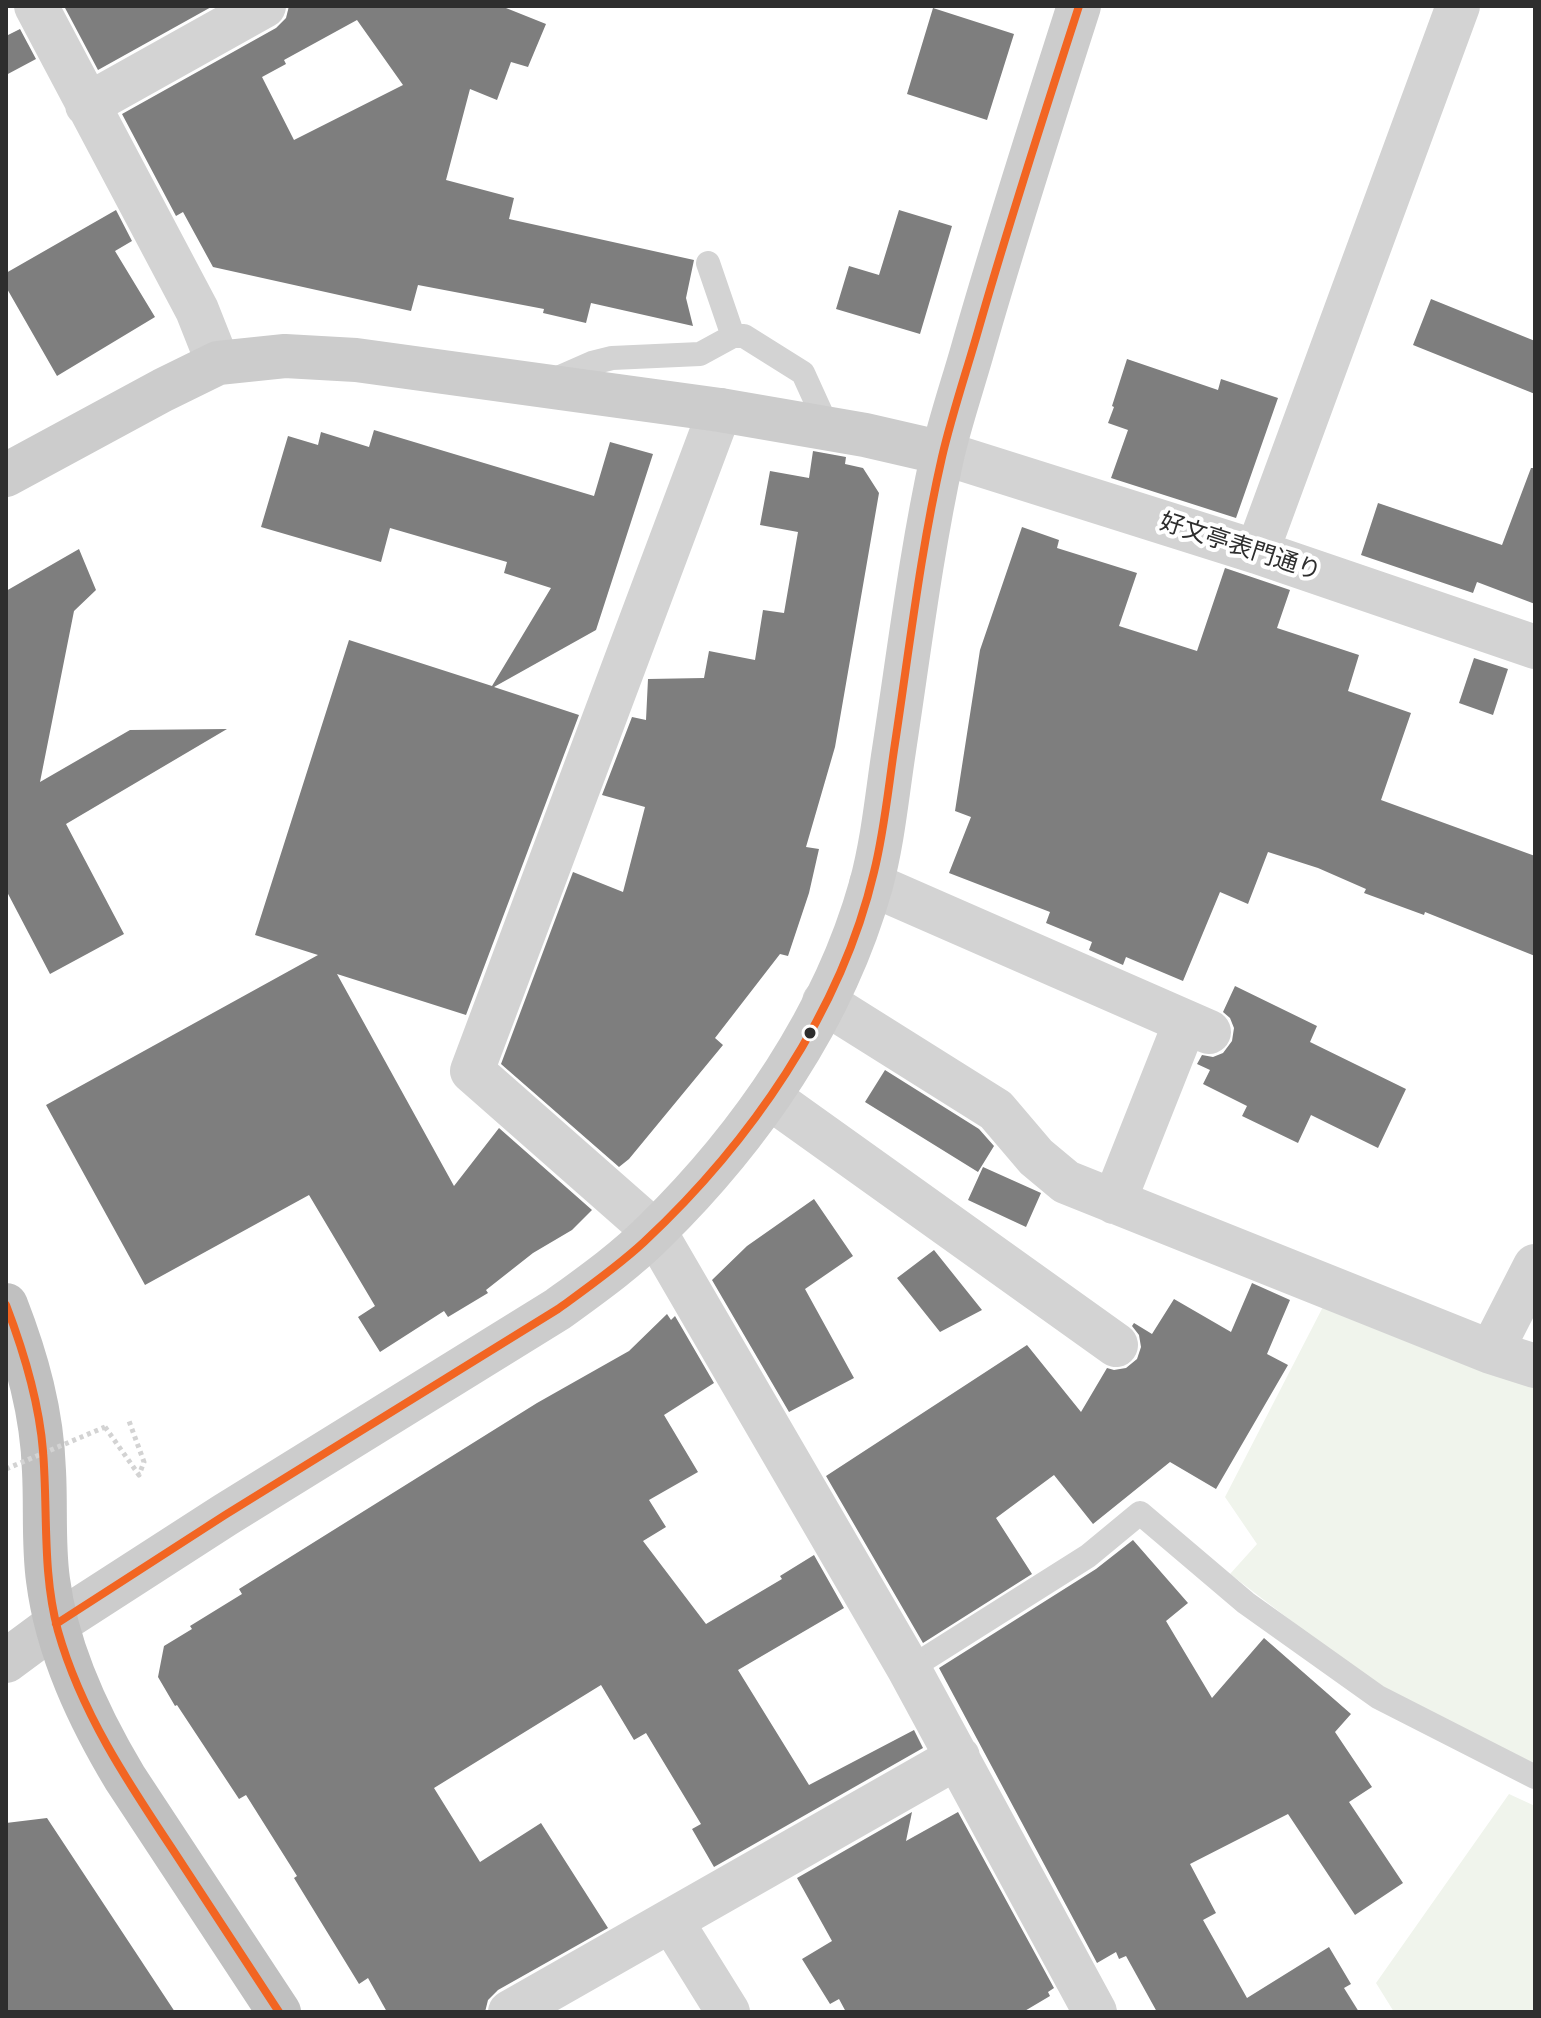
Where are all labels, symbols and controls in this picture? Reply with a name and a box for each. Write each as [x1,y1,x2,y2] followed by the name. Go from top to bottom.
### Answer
[1156,508,1324,588] street label: 好文亭表門通り
[802,1025,818,1041] unlabelled marker

